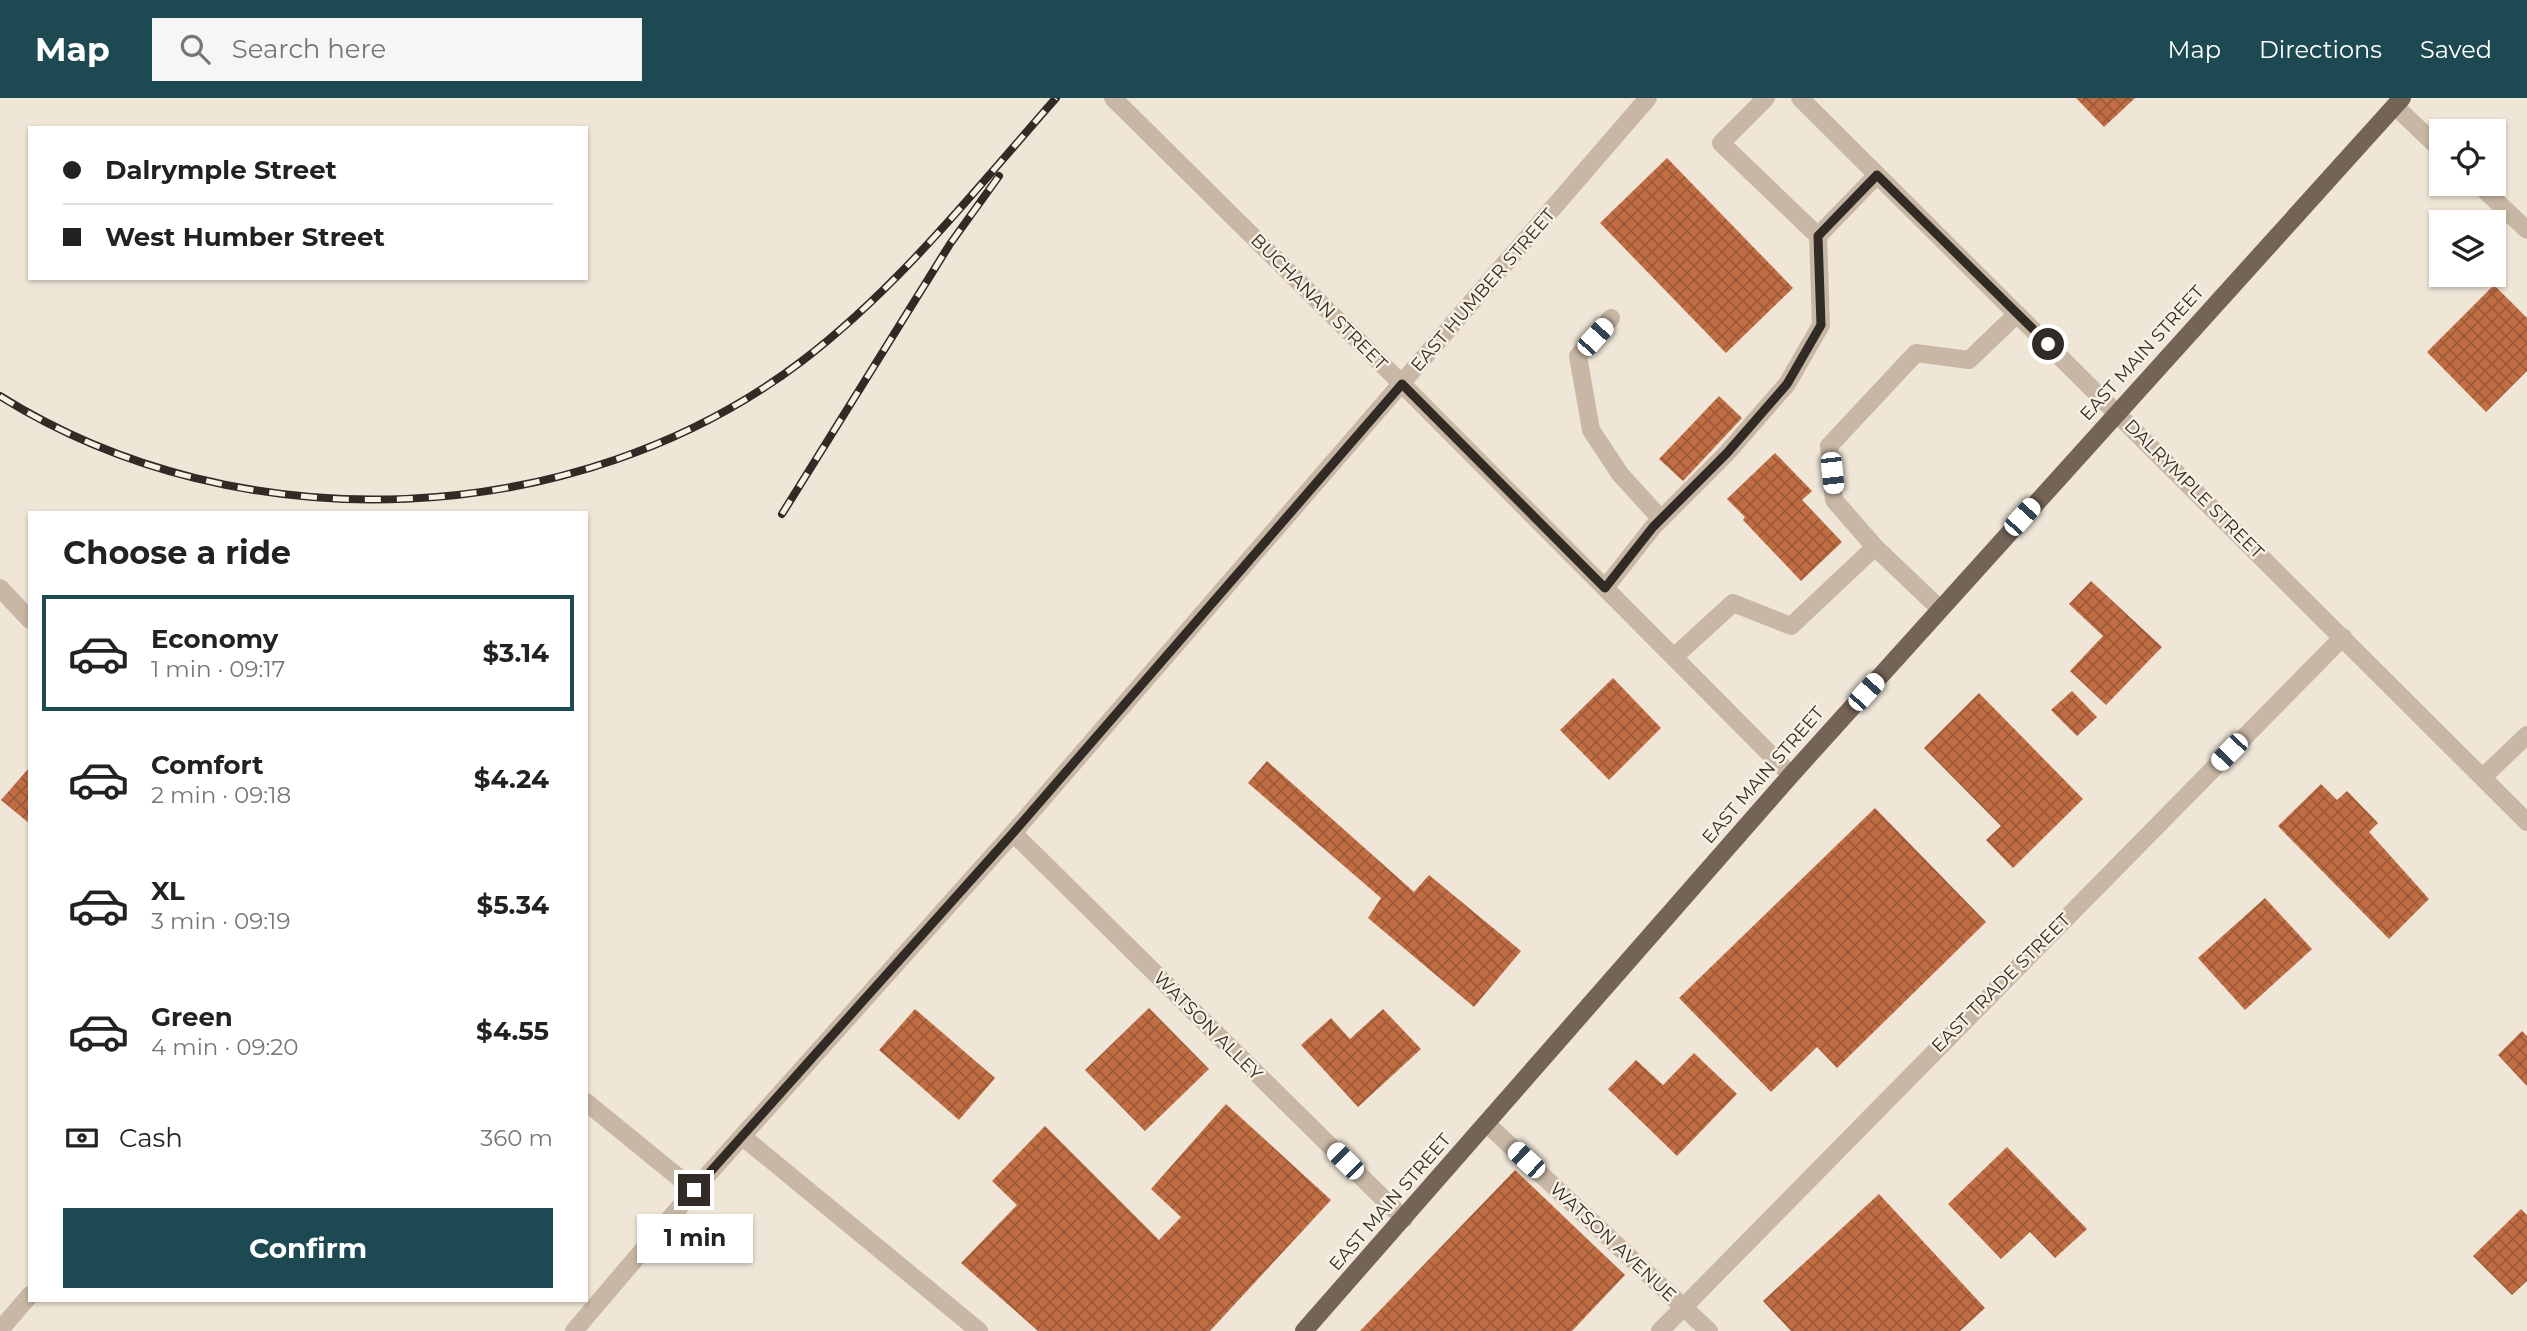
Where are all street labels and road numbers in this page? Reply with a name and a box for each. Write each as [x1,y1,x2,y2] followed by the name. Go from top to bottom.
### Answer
[1406,203,1560,376] street label: EAST HUMBER STREET
[1246,229,1392,375] street label: BUCHANAN STREET
[2075,280,2209,425] street label: EAST MAIN STREET
[2120,415,2269,564] street label: DALRYMPLE STREET
[1697,701,1829,848] street label: EAST MAIN STREET
[1927,908,2076,1057] street label: EAST TRADE STREET
[1149,967,1267,1085] street label: WATSON ALLEY
[1324,1128,1456,1275] street label: EAST MAIN STREET
[1545,1178,1681,1306] street label: WATSON AVENUE

